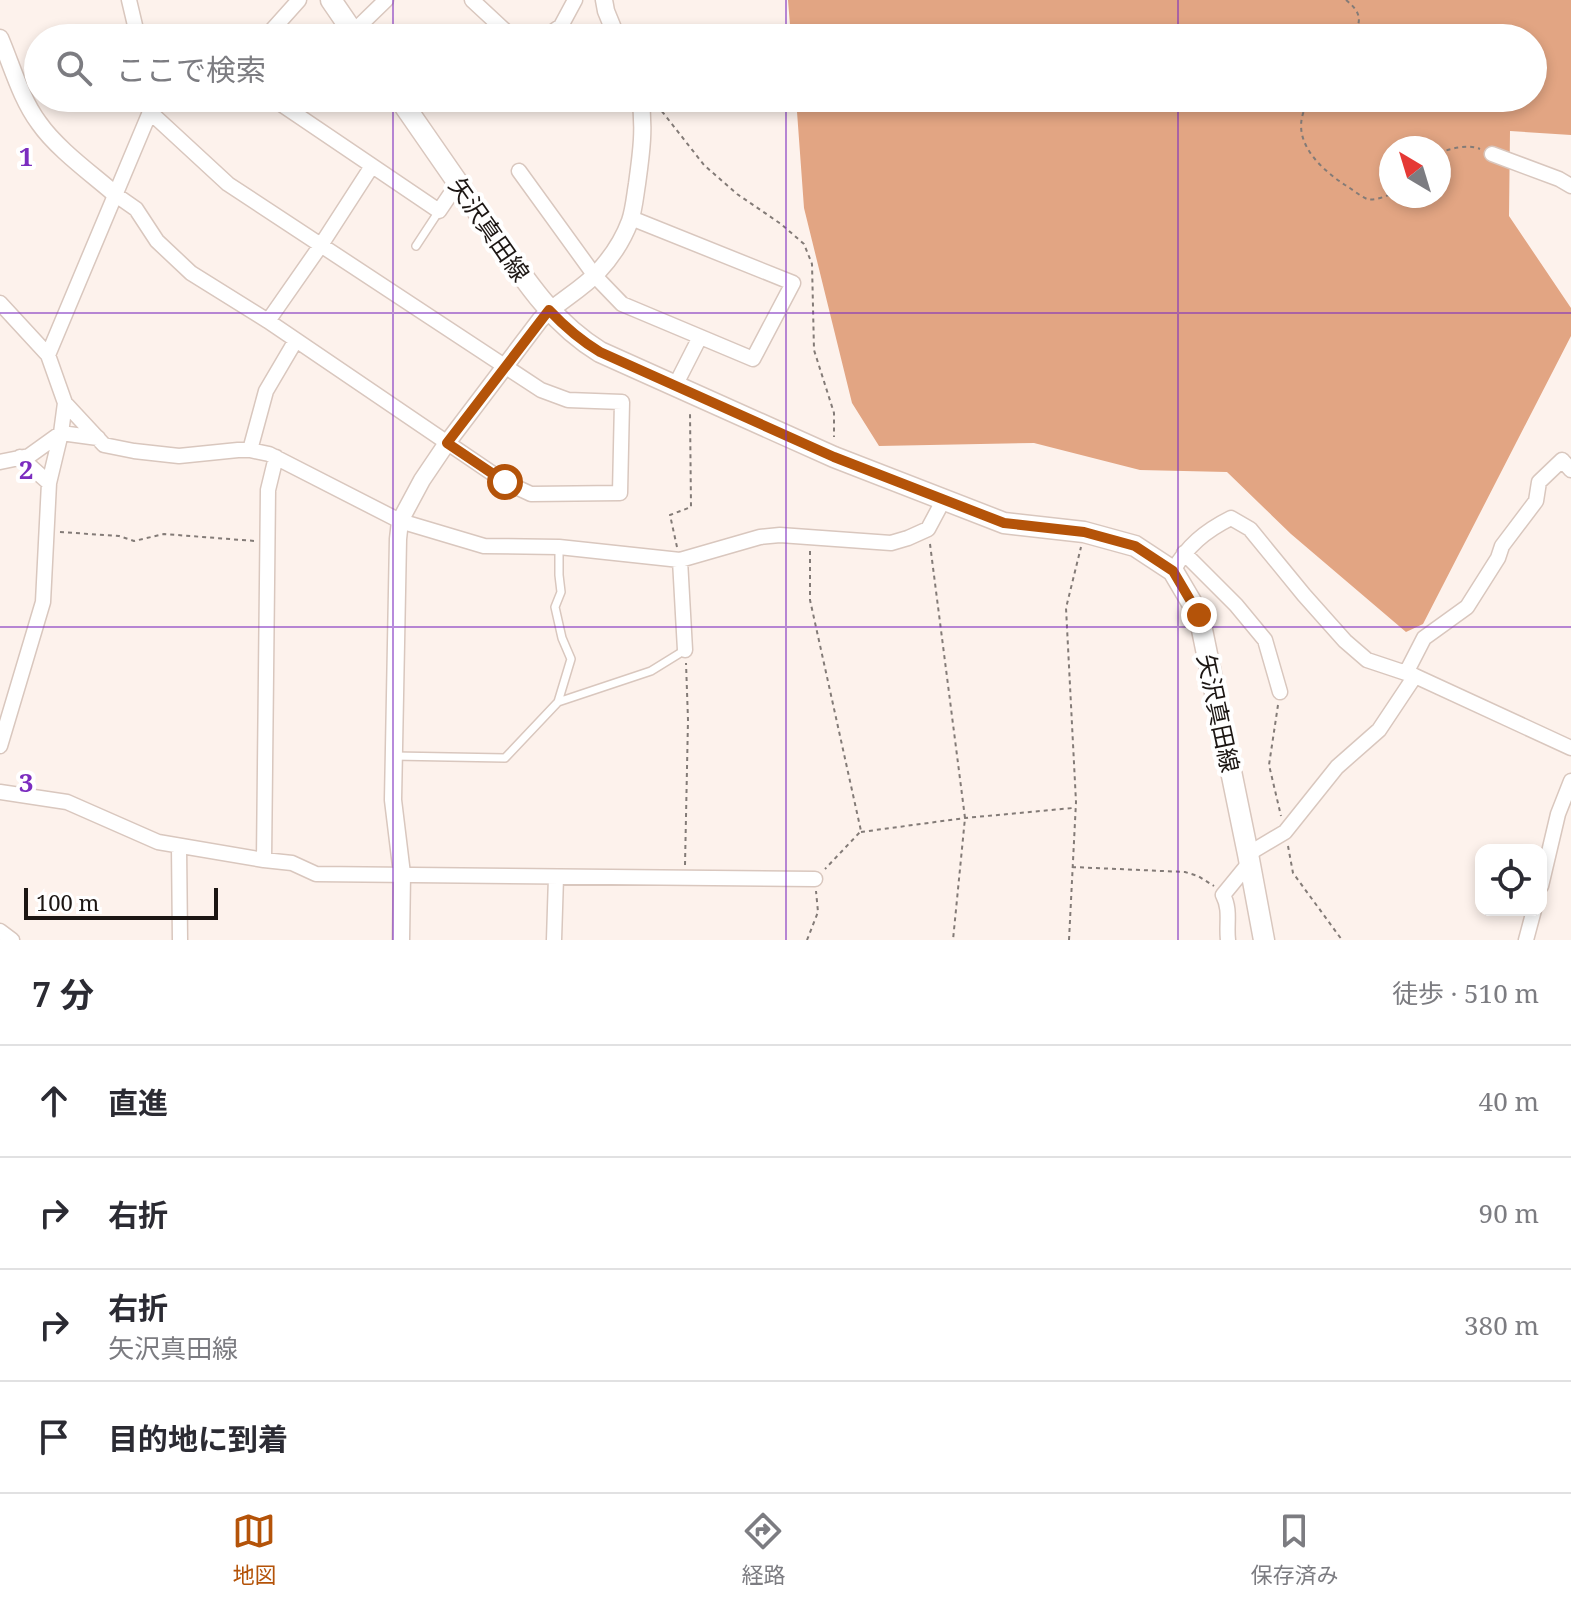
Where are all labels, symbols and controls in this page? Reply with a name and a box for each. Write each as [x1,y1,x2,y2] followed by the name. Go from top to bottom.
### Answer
[24,24,1547,112] search box
[52,46,96,90] icon: search
[116,49,266,90] text: ここで検索
[1379,136,1451,208] north arrow
[19,138,33,174] text: 1
[442,170,538,288] street label: 矢沢真田線
[19,451,33,487] text: 2
[487,464,523,500] route start
[1181,597,1217,633] route end
[1190,651,1248,775] street label: 矢沢真田線
[19,764,33,800] text: 3
[1475,844,1547,916] map controls
[1475,844,1547,916] button: locate
[24,884,218,920] scale bar
[36,887,99,917] text: 100 m
[32,971,94,1017] text: 7 分
[1392,975,1539,1011] text: 徒歩 · 510 m
[32,1079,76,1123] icon: ahead
[108,1082,168,1123] text: 直進
[1479,1083,1539,1119] text: 40 m
[32,1191,76,1235] icon: right
[108,1194,168,1235] text: 右折
[1479,1195,1539,1231] text: 90 m
[108,1287,168,1328] text: 右折
[32,1303,76,1347] icon: right
[1464,1307,1539,1343] text: 380 m
[108,1330,238,1366] text: 矢沢真田線
[32,1415,76,1459] icon: arrive
[108,1418,288,1459] text: 目的地に到着
[232,1509,277,1589] tab: 地図
[741,1509,786,1589] tab: 経路
[1250,1509,1339,1589] tab: 保存済み

